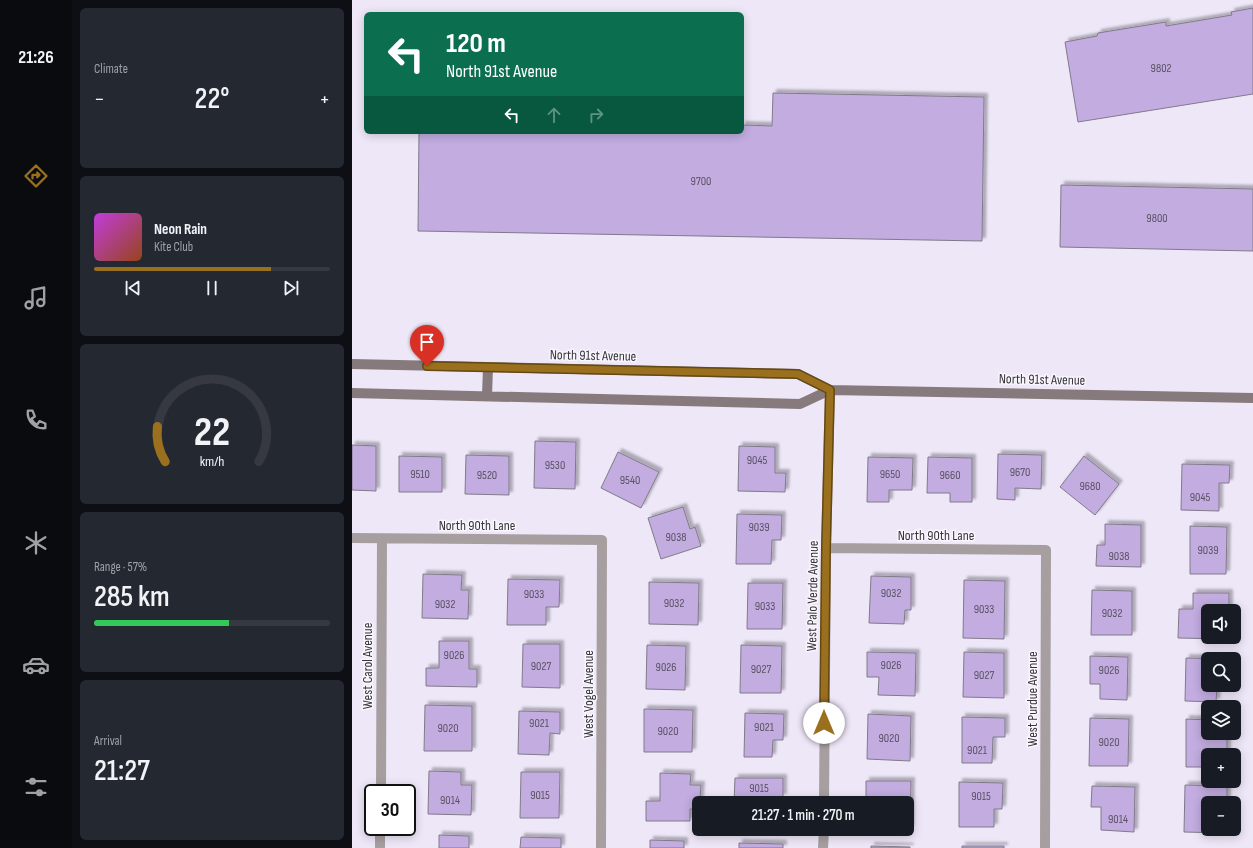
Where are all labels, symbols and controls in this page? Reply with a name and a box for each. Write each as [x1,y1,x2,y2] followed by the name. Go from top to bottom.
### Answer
[446,27,506,60] text: 120 m
[380,28,432,80] icon: left
[18,47,54,68] text: 21:26
[94,61,128,77] text: Climate
[446,61,557,82] text: North 91st Avenue
[1151,61,1171,76] house number: 9802
[195,81,229,117] text: 22°
[94,86,105,113] text: −
[319,86,330,113] text: +
[501,104,523,126] icon: left
[543,104,565,126] icon: ahead
[585,104,607,126] icon: right
[22,162,50,190] icon: directions
[691,174,711,189] house number: 9700
[1146,211,1168,226] house number: 9800
[154,220,207,239] text: Neon Rain
[154,239,193,255] text: Kite Club
[122,277,144,299] icon: previous
[201,277,223,299] icon: pause
[280,277,302,299] icon: next
[22,284,50,312] icon: music
[410,325,444,366] pin
[416,331,438,353] icon: arrive
[550,346,636,365] street label: North 91st Avenue
[999,370,1085,389] street label: North 91st Avenue
[22,406,50,434] icon: phone
[194,408,230,457] text: 22
[200,453,224,470] text: km/h
[747,453,767,468] house number: 9045
[545,458,565,473] house number: 9530
[1010,465,1030,480] house number: 9670
[410,467,430,482] house number: 9510
[880,467,900,482] house number: 9650
[477,468,497,483] house number: 9520
[939,468,961,483] house number: 9660
[620,473,640,488] house number: 9540
[1079,479,1101,494] house number: 9680
[1190,490,1210,505] house number: 9045
[439,517,515,534] street label: North 90th Lane
[748,520,770,535] house number: 9039
[898,527,974,544] street label: North 90th Lane
[22,529,50,557] icon: climate
[666,530,686,545] house number: 9038
[803,540,822,652] street label: West Palo Verde Avenue
[1197,543,1219,558] house number: 9039
[1109,549,1129,564] house number: 9038
[94,559,147,575] text: Range · 57%
[94,579,170,615] text: 285 km
[881,586,901,601] house number: 9032
[524,587,544,602] house number: 9033
[664,596,684,611] house number: 9032
[435,597,455,612] house number: 9032
[755,599,775,614] house number: 9033
[974,602,994,617] house number: 9033
[1201,604,1241,836] map controls
[1201,604,1241,644] button: sound
[1102,606,1122,621] house number: 9032
[359,623,376,709] street label: West Carol Avenue
[444,648,464,663] house number: 9026
[580,650,597,738] street label: West Vogel Avenue
[22,651,50,679] icon: car
[1024,651,1041,747] street label: West Purdue Avenue
[1201,652,1241,692] button: search
[881,658,901,673] house number: 9026
[531,659,551,674] house number: 9027
[656,660,676,675] house number: 9026
[751,662,771,677] house number: 9027
[1099,663,1119,678] house number: 9026
[974,668,994,683] house number: 9027
[1201,700,1241,740] button: layers
[803,702,845,744] position arrow
[529,716,550,731] house number: 9021
[754,720,775,735] house number: 9021
[438,721,458,736] house number: 9020
[658,724,678,739] house number: 9020
[879,731,899,746] house number: 9020
[94,733,122,749] text: Arrival
[1099,735,1119,750] house number: 9020
[967,743,988,758] house number: 9021
[1201,748,1241,788] button: +
[94,753,150,789] text: 21:27
[22,773,50,801] icon: filters
[749,781,769,796] house number: 9015
[364,784,416,836] speed limit sign: 30
[530,788,550,803] house number: 9015
[971,789,991,804] house number: 9015
[440,793,460,808] house number: 9014
[1201,796,1241,836] button: −
[751,806,855,825] text: 21:27 · 1 min · 270 m
[1108,812,1128,827] house number: 9014

